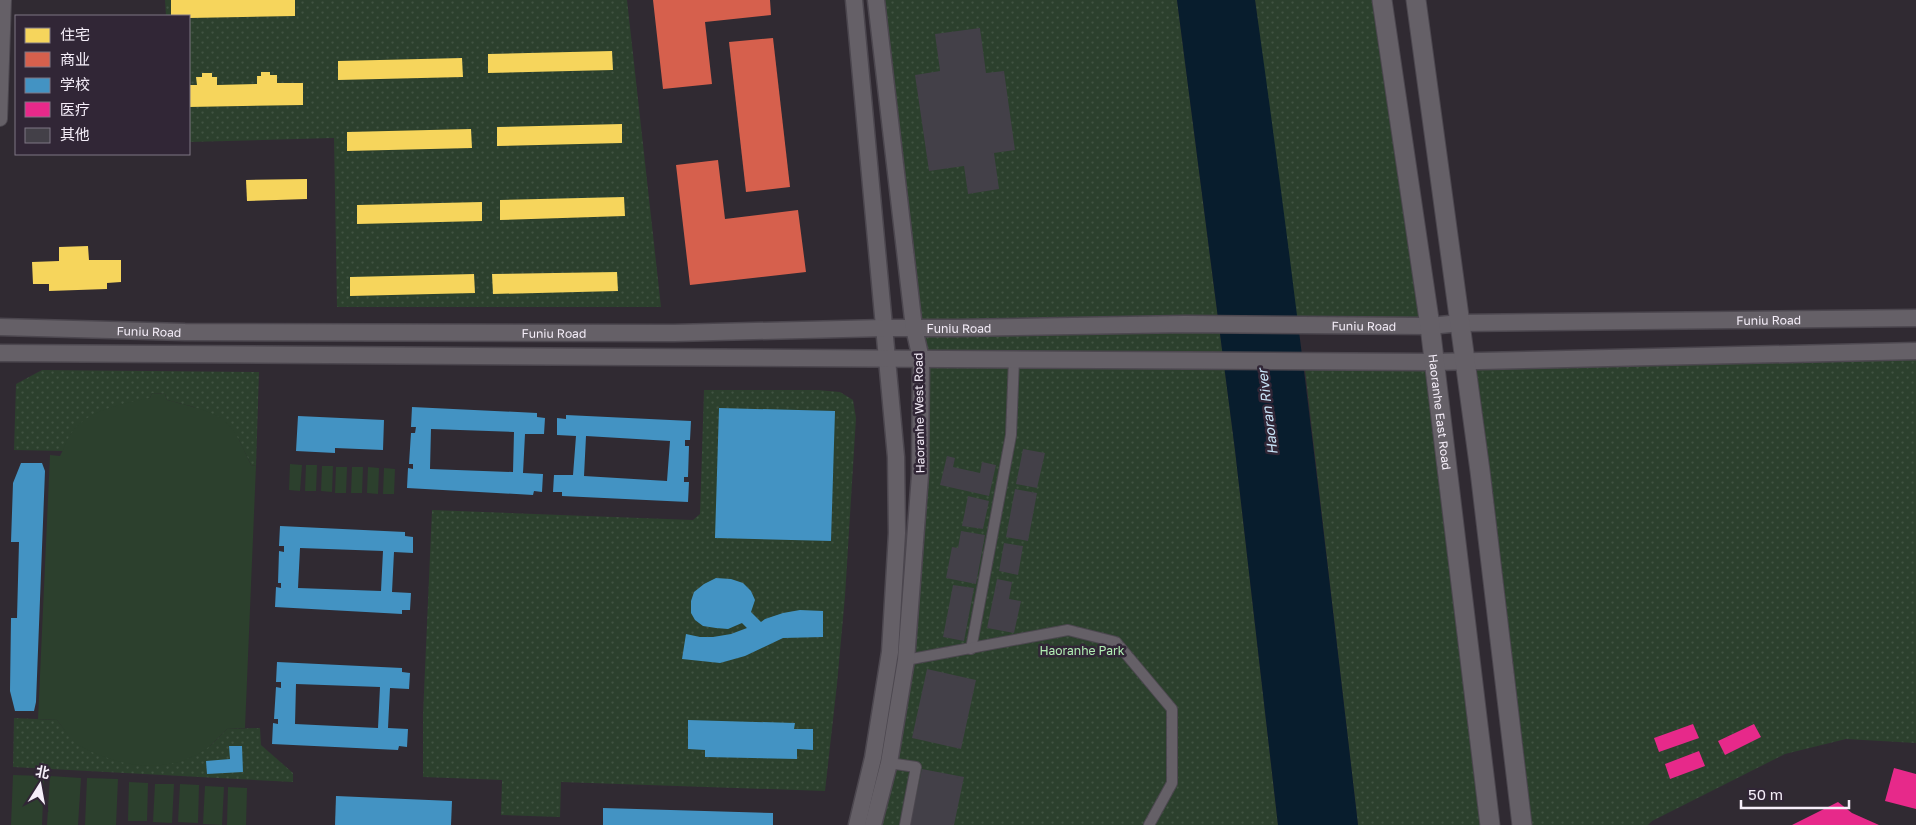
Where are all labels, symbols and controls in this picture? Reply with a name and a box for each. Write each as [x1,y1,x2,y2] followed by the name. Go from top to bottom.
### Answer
[15,15,190,155] legend
[60,25,90,43] text: 住宅
[60,50,90,68] text: 商业
[60,75,90,93] text: 学校
[60,100,90,118] text: 医疗
[60,125,90,143] text: 其他
[1736,312,1801,327] street label: Funiu Road
[1331,318,1396,333] street label: Funiu Road
[927,320,991,336] street label: Funiu Road
[116,323,181,339] street label: Funiu Road
[522,325,586,340] street label: Funiu Road
[910,353,928,473] street label: Haoranhe West Road
[1426,353,1455,471] street label: Haoranhe East Road
[1253,365,1281,456] water label: Haoran River
[1039,643,1125,658] park label: Haoranhe Park
[15,760,65,810] north arrow
[34,762,51,781] text: 北
[1741,778,1848,810] scale bar
[1748,785,1783,803] text: 50 m

